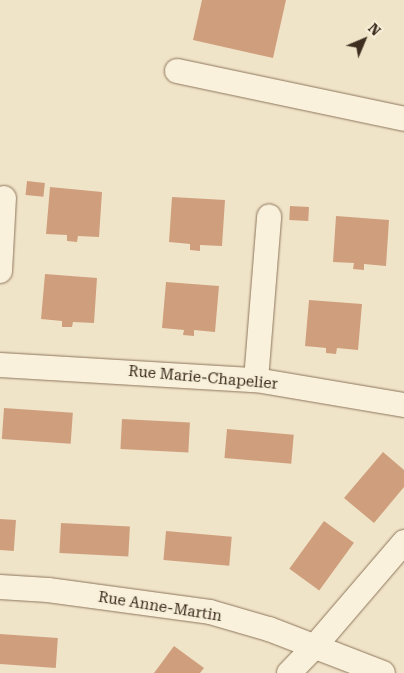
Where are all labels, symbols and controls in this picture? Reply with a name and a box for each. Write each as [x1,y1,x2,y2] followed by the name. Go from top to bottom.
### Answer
[339,15,389,65] north arrow
[365,20,384,39] text: N
[128,363,278,393] street label: Rue Marie-Chapelier
[97,588,223,626] street label: Rue Anne-Martin

